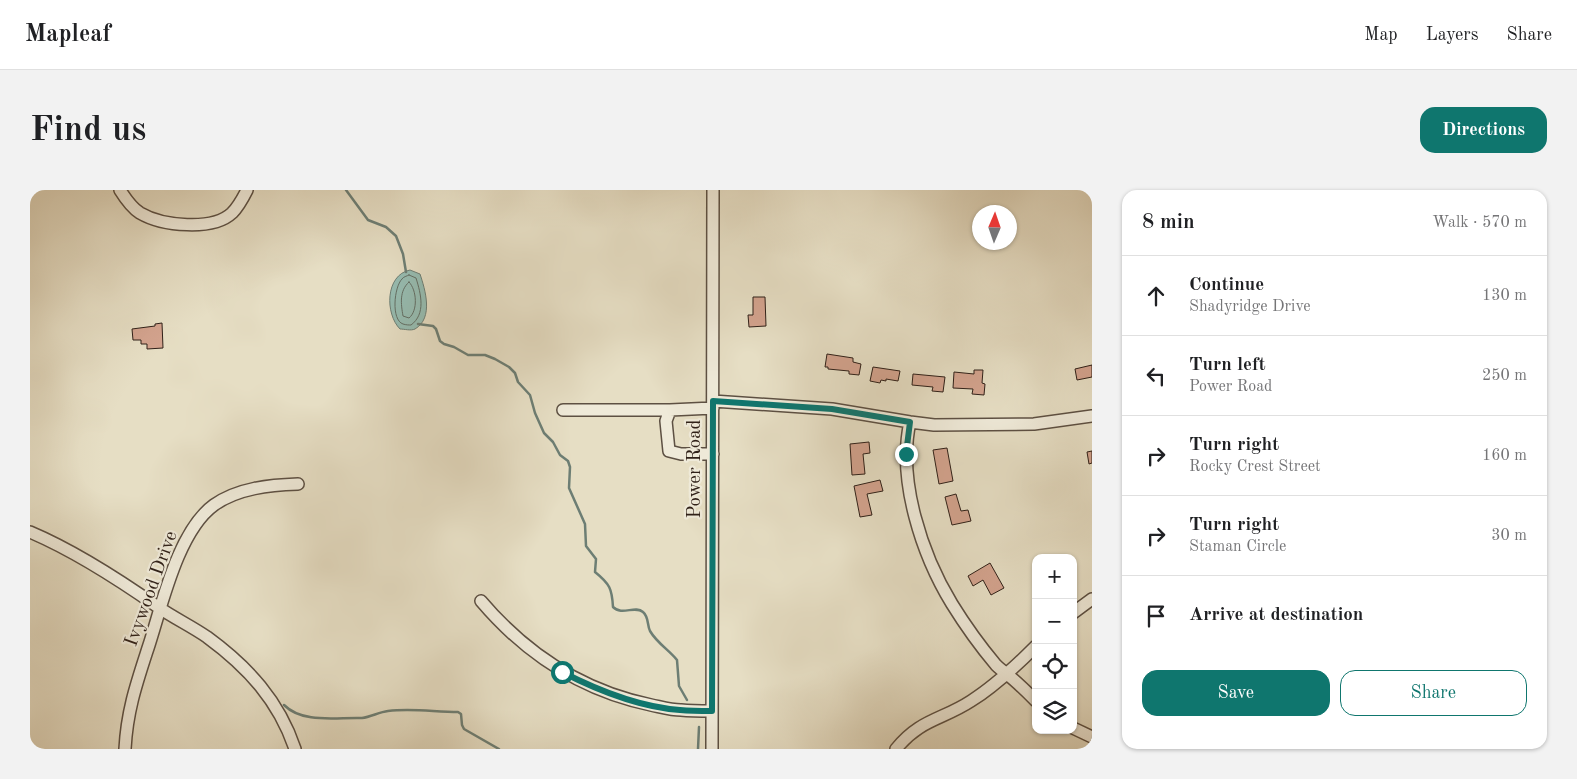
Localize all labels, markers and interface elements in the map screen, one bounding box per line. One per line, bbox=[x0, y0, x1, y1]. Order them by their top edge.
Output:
text: Mapleaf bbox=[25, 23, 111, 47]
text: Map bbox=[1364, 26, 1398, 44]
text: Layers bbox=[1426, 26, 1478, 44]
text: Share bbox=[1506, 26, 1552, 44]
button: Directions bbox=[1420, 107, 1547, 153]
text: Find us bbox=[30, 113, 146, 148]
north arrow bbox=[972, 205, 1017, 250]
text: 8 min bbox=[1142, 212, 1195, 233]
text: Walk · 570 m bbox=[1432, 215, 1527, 231]
text: Continue bbox=[1189, 276, 1264, 295]
icon: ahead bbox=[1142, 282, 1170, 310]
text: 130 m bbox=[1482, 288, 1527, 304]
text: Shadyridge Drive bbox=[1189, 299, 1311, 315]
text: Turn left bbox=[1189, 356, 1266, 375]
icon: left bbox=[1142, 362, 1170, 390]
text: 250 m bbox=[1482, 368, 1527, 384]
text: Power Road bbox=[1189, 379, 1272, 395]
street label: Power Road bbox=[686, 419, 705, 519]
text: Turn right bbox=[1189, 436, 1279, 455]
icon: right bbox=[1142, 442, 1170, 470]
route end bbox=[895, 443, 918, 466]
text: 160 m bbox=[1482, 448, 1527, 464]
text: Rocky Crest Street bbox=[1189, 459, 1321, 475]
text: Turn right bbox=[1189, 516, 1279, 535]
icon: right bbox=[1142, 522, 1170, 550]
text: 30 m bbox=[1491, 528, 1527, 544]
street label: Ivywood Drive bbox=[122, 529, 182, 649]
text: Staman Circle bbox=[1189, 539, 1286, 555]
map controls bbox=[1032, 554, 1077, 734]
button: + bbox=[1032, 554, 1077, 599]
button: − bbox=[1032, 599, 1077, 644]
icon: arrive bbox=[1142, 602, 1170, 630]
text: Arrive at destination bbox=[1189, 606, 1363, 625]
button: locate bbox=[1032, 644, 1077, 689]
route start bbox=[551, 661, 574, 684]
button: Save bbox=[1142, 670, 1330, 716]
button: Share bbox=[1340, 670, 1527, 716]
button: layers bbox=[1032, 689, 1077, 734]

